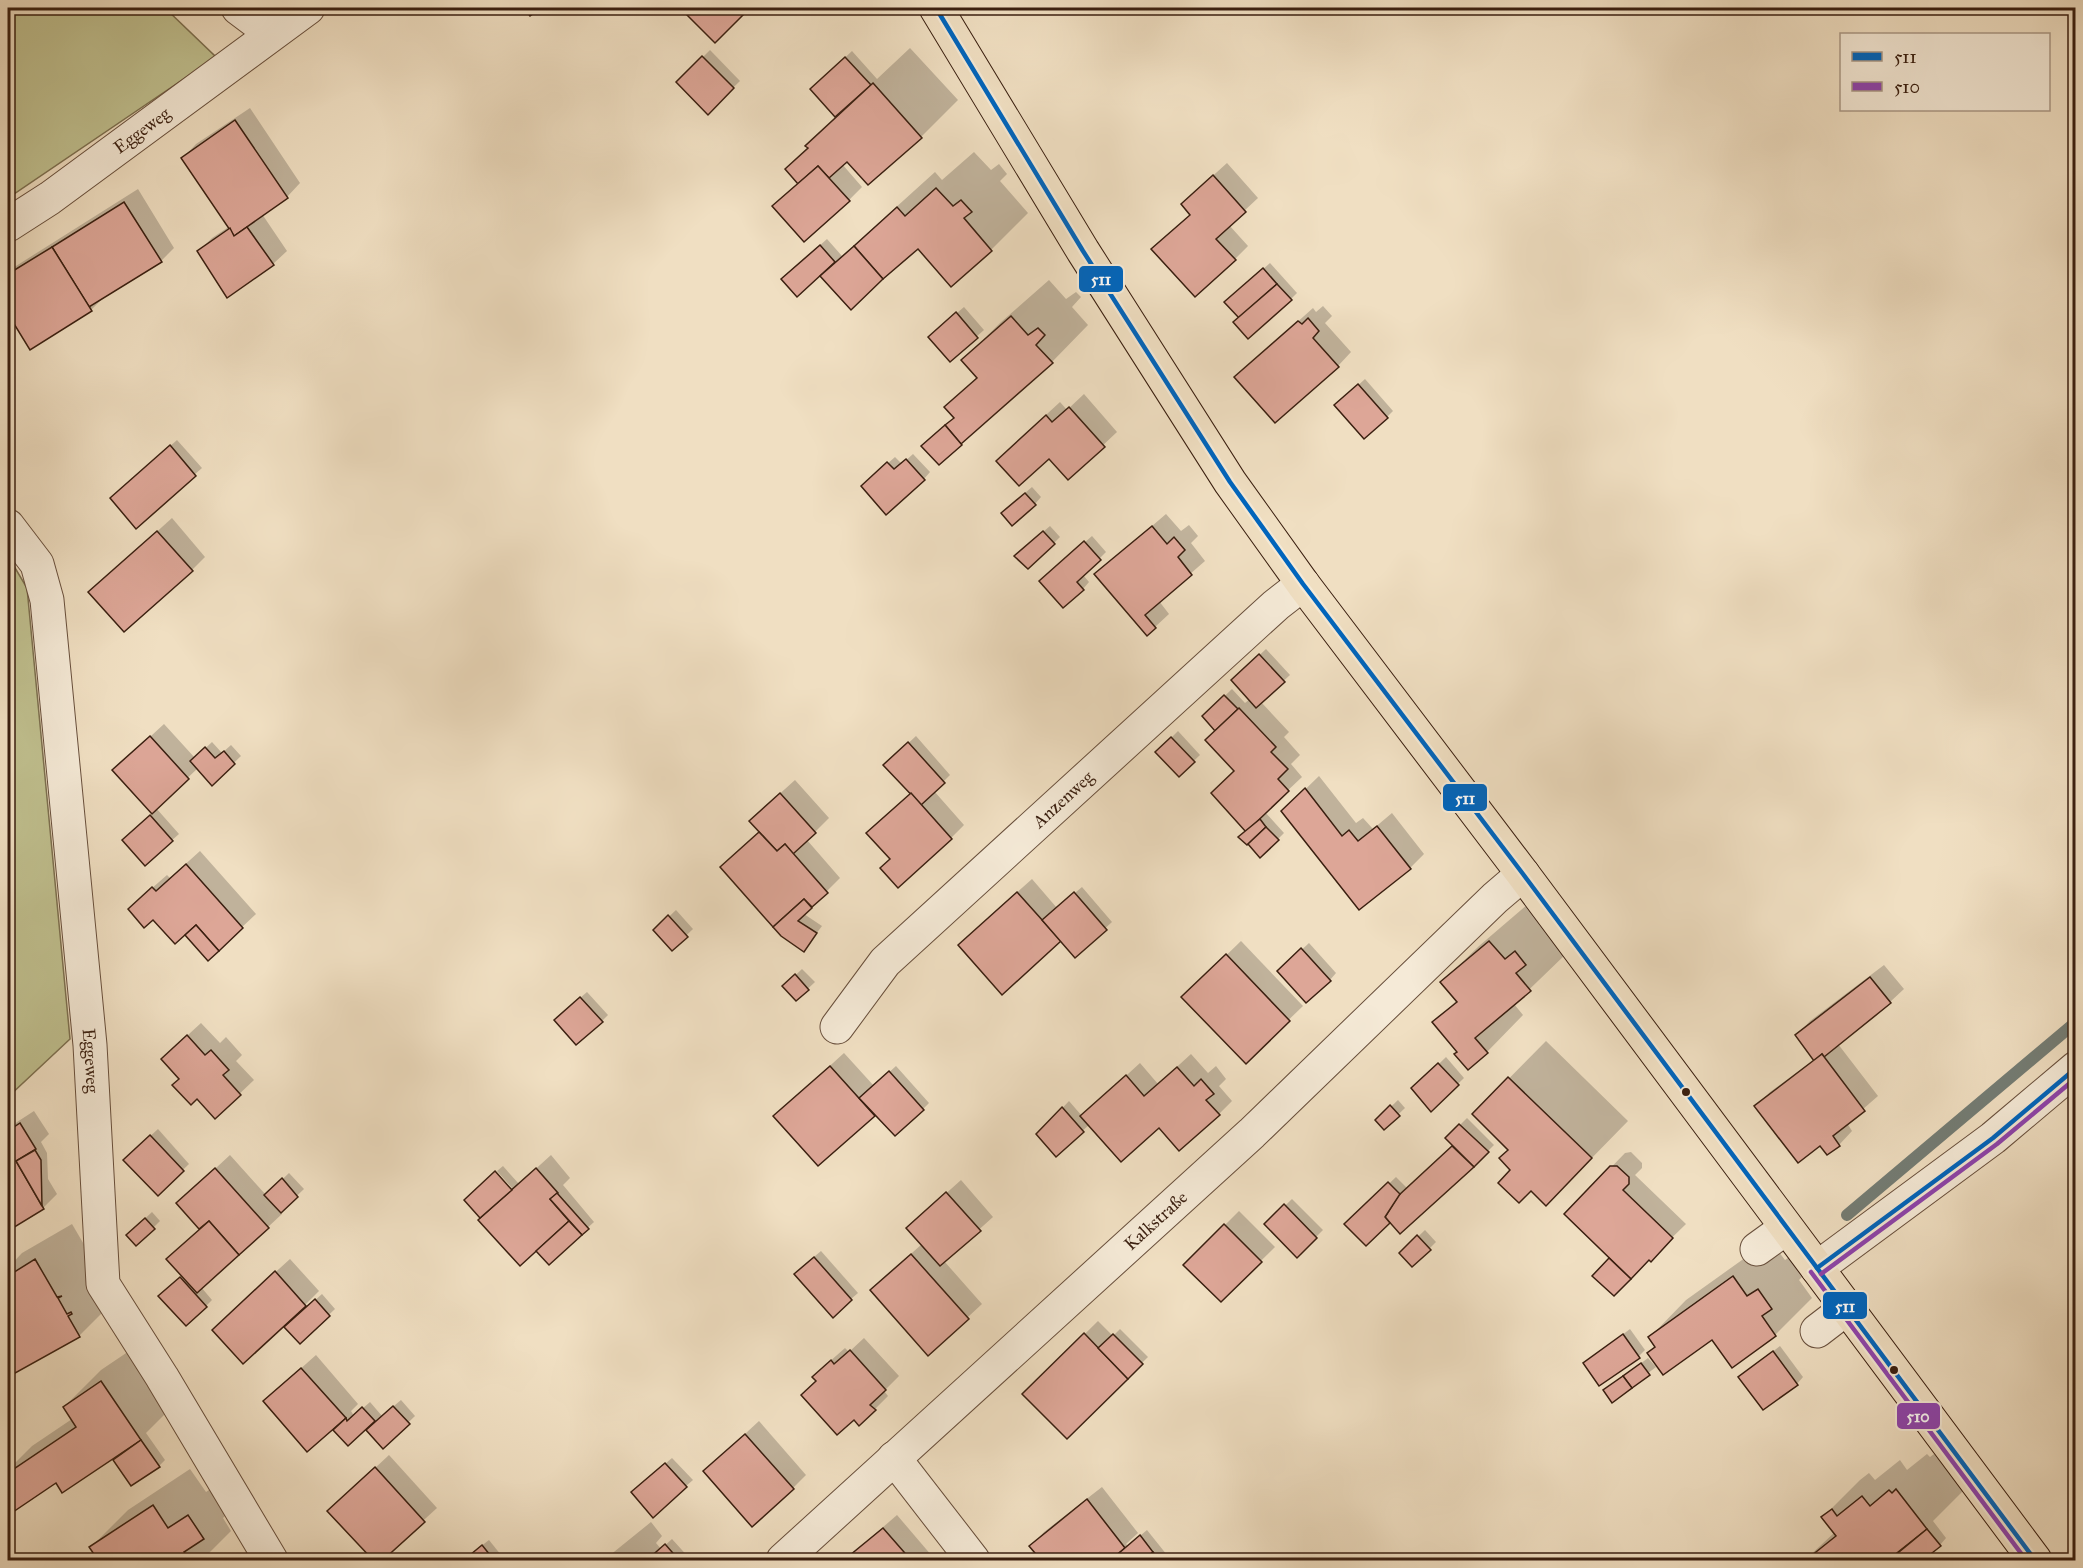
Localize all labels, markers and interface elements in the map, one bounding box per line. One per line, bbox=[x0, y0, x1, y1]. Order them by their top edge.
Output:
legend bbox=[1840, 33, 2050, 111]
text: 511 bbox=[1894, 46, 1917, 68]
text: 510 bbox=[1894, 76, 1920, 98]
street label: Eggeweg bbox=[109, 102, 176, 158]
line badge: 511 bbox=[1078, 265, 1124, 293]
text: 511 bbox=[1091, 270, 1112, 289]
street label: Anzenweg bbox=[1027, 766, 1099, 833]
line badge: 511 bbox=[1442, 783, 1488, 812]
text: 511 bbox=[1455, 789, 1476, 808]
street label: Eggeweg bbox=[77, 1027, 104, 1094]
unlabelled marker bbox=[1680, 1086, 1692, 1098]
street label: Kalkstraße bbox=[1120, 1186, 1192, 1255]
line badge: 511 bbox=[1822, 1291, 1868, 1320]
text: 511 bbox=[1835, 1297, 1856, 1316]
unlabelled marker bbox=[1888, 1364, 1900, 1376]
line badge: 510 bbox=[1896, 1402, 1941, 1430]
text: 510 bbox=[1907, 1407, 1930, 1426]

